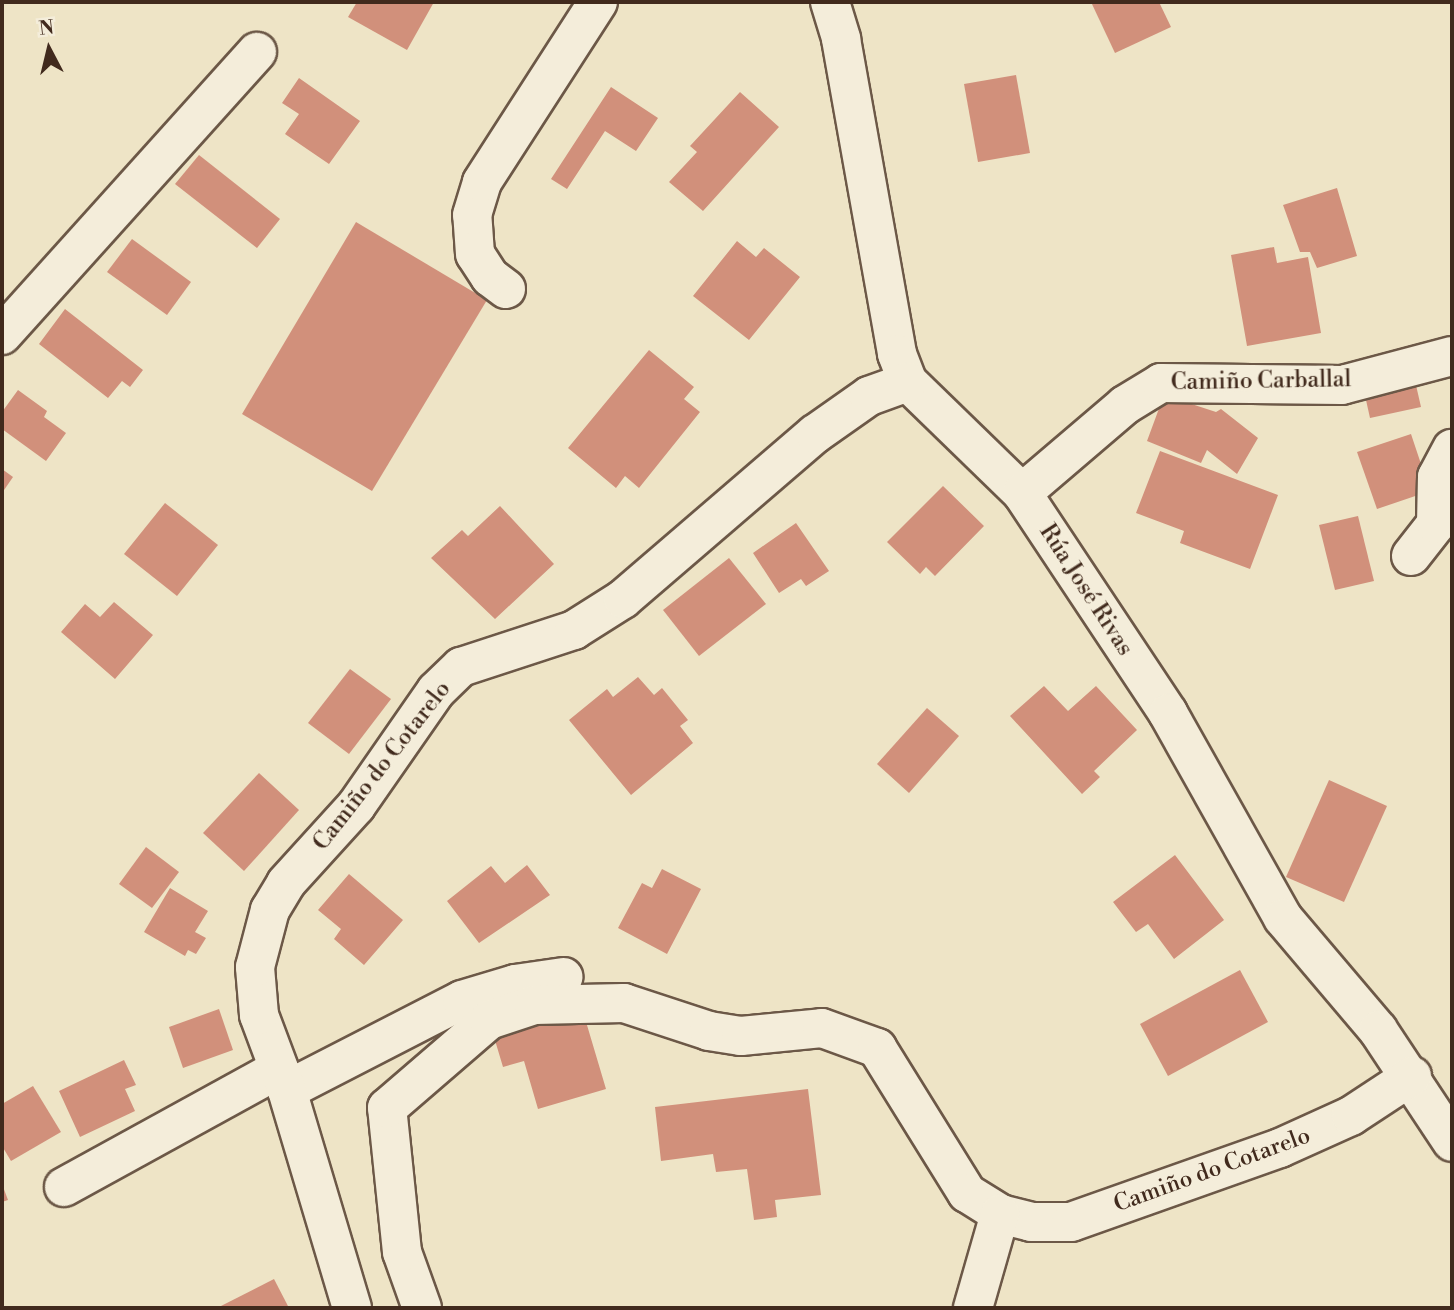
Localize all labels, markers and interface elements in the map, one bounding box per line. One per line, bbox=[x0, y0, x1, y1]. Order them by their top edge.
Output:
north arrow bbox=[14, 14, 84, 84]
text: N bbox=[38, 15, 55, 41]
street label: Camiño Carballal bbox=[1170, 366, 1352, 396]
street label: Rúa José Rivas bbox=[1033, 519, 1139, 661]
street label: Camiño do Cotarelo bbox=[307, 676, 457, 856]
street label: Camiño do Cotarelo bbox=[1110, 1122, 1314, 1218]

